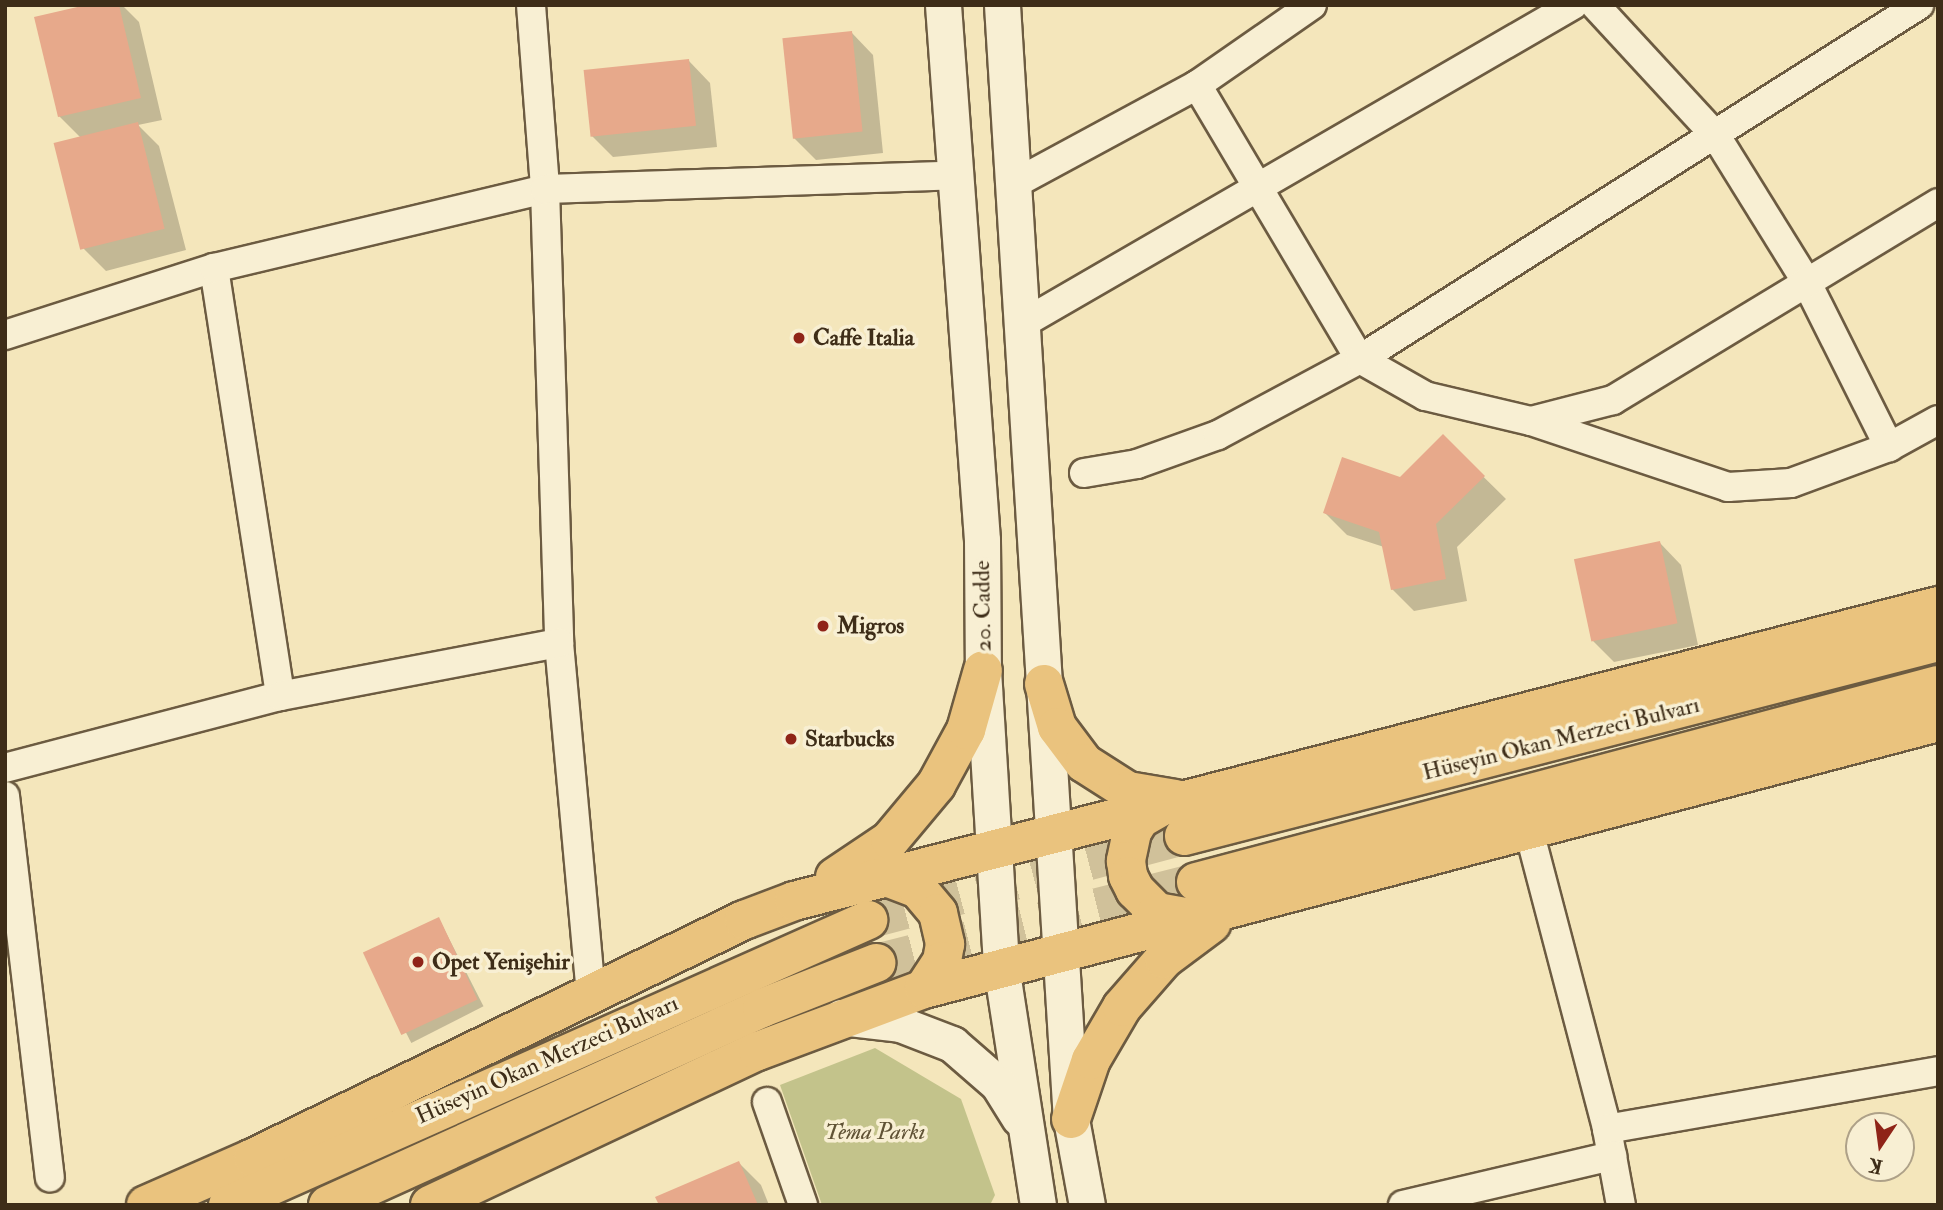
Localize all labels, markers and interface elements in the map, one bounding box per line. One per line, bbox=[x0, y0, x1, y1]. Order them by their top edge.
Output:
place label: Caffe Italia bbox=[813, 324, 914, 352]
marker: Caffe Italia bbox=[791, 330, 807, 346]
street label: 20. Cadde bbox=[968, 560, 998, 652]
place label: Migros bbox=[837, 612, 904, 640]
marker: Migros bbox=[815, 618, 831, 634]
street label: Hüseyin Okan Merzeci Bulvarı bbox=[1420, 691, 1702, 787]
place label: Starbucks bbox=[805, 725, 894, 753]
marker: Starbucks bbox=[783, 731, 799, 747]
place label: Opet Yenişehir bbox=[432, 948, 570, 976]
marker: Opet Yenişehir bbox=[410, 954, 426, 970]
street label: Hüseyin Okan Merzeci Bulvarı bbox=[412, 990, 682, 1130]
north arrow bbox=[1845, 1112, 1915, 1182]
park label: Tema Parkı bbox=[825, 1118, 925, 1146]
text: K bbox=[1867, 1152, 1885, 1179]

